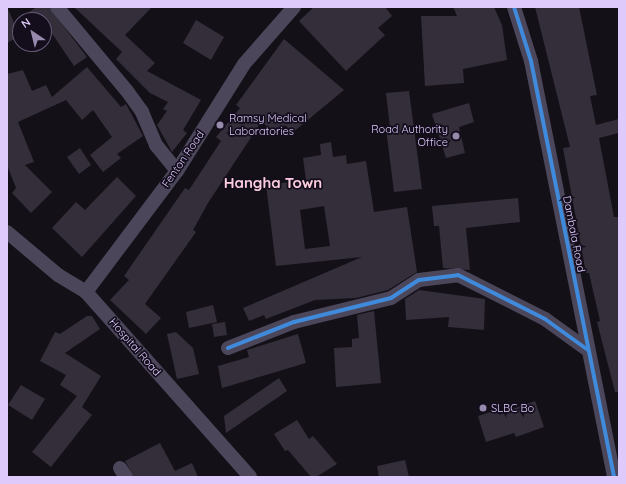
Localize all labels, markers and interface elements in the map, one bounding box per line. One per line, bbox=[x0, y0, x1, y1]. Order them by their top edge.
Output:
north arrow bbox=[12, 12, 52, 52]
text: N bbox=[18, 15, 33, 31]
place label: Ramsy Medical Laboratories bbox=[229, 112, 307, 138]
marker: Ramsy Medical Laboratories bbox=[214, 119, 226, 131]
place label: Road Authority Office bbox=[371, 123, 448, 149]
street label: Fenton Road bbox=[159, 128, 207, 190]
marker: Road Authority Office bbox=[451, 131, 461, 141]
district label: Hangha Town bbox=[224, 174, 322, 192]
street label: Dambala Road bbox=[560, 195, 588, 273]
street label: Hospital Road bbox=[106, 316, 164, 378]
place label: SLBC Bo bbox=[491, 401, 534, 415]
marker: SLBC Bo bbox=[478, 403, 488, 413]

